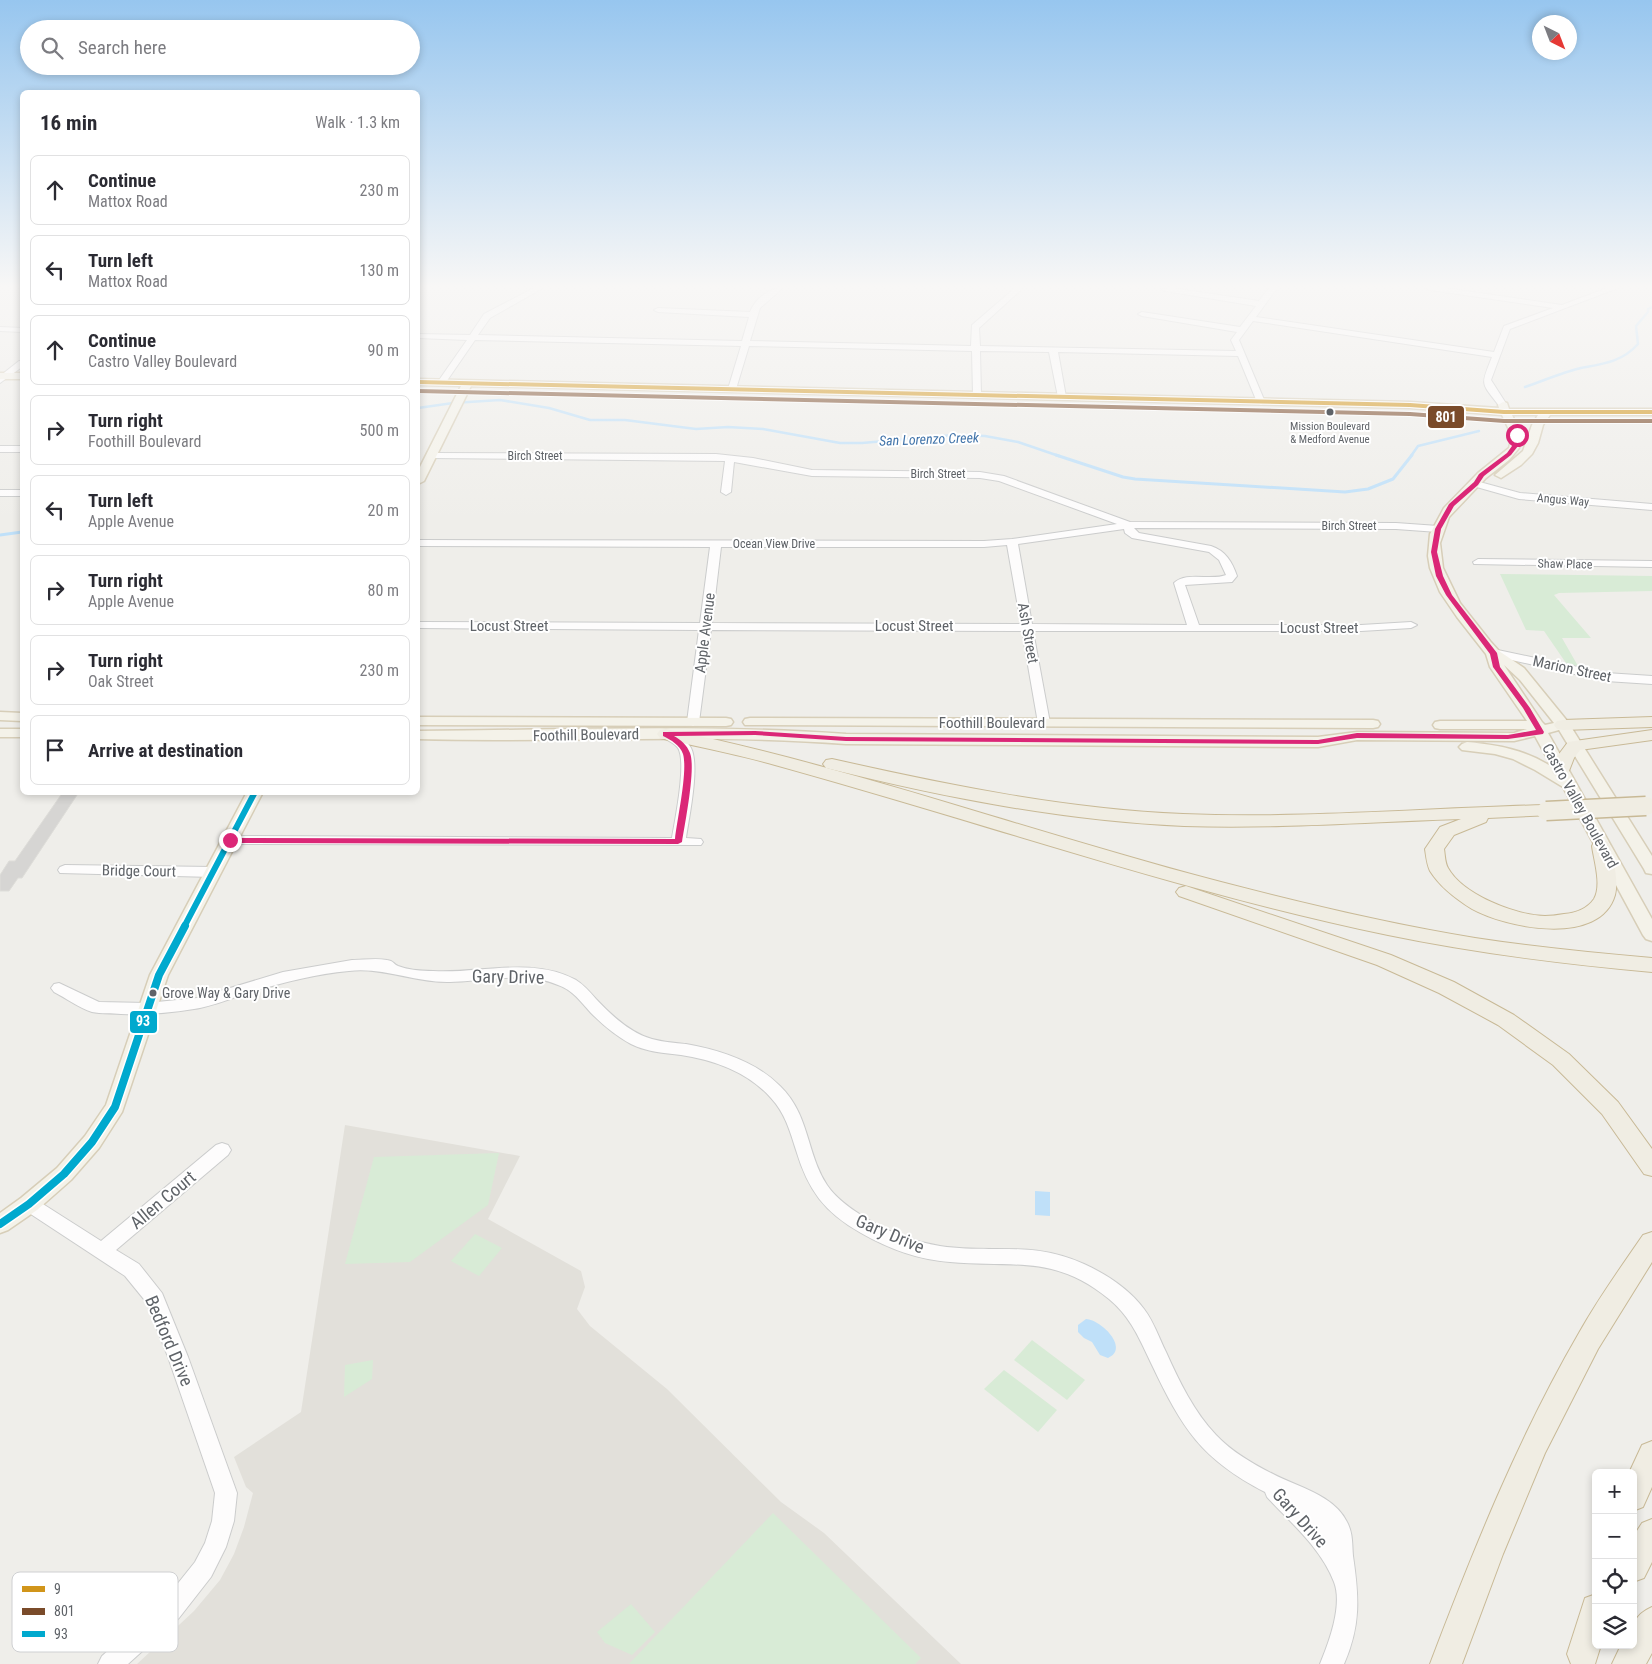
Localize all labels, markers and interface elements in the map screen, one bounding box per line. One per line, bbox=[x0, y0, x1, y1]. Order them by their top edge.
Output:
north arrow bbox=[1532, 15, 1577, 60]
search box bbox=[20, 20, 420, 75]
icon: search bbox=[38, 34, 66, 62]
text: Search here bbox=[78, 36, 166, 59]
text: 16 min bbox=[40, 111, 97, 135]
text: Walk · 1.3 km bbox=[315, 113, 400, 132]
text: Continue bbox=[88, 169, 156, 192]
icon: ahead bbox=[41, 176, 69, 204]
text: 230 m bbox=[360, 181, 399, 200]
text: Mattox Road bbox=[88, 192, 168, 211]
text: Turn left bbox=[88, 249, 153, 272]
icon: left bbox=[41, 256, 69, 284]
text: 130 m bbox=[360, 261, 399, 280]
text: Mattox Road bbox=[88, 272, 168, 291]
text: Continue bbox=[88, 329, 156, 352]
icon: ahead bbox=[41, 336, 69, 364]
text: 90 m bbox=[367, 341, 399, 360]
text: Castro Valley Boulevard bbox=[88, 352, 237, 371]
line badge: 801 bbox=[1427, 405, 1465, 429]
marker: Mission Boulevard & Medford Avenue bbox=[1325, 407, 1335, 417]
text: Turn right bbox=[88, 409, 163, 432]
text: 801 bbox=[1435, 409, 1457, 425]
icon: right bbox=[41, 416, 69, 444]
place label: Mission Boulevard & Medford Avenue bbox=[1290, 420, 1370, 446]
text: 500 m bbox=[360, 421, 399, 440]
route start bbox=[1506, 424, 1529, 447]
water label: San Lorenzo Creek bbox=[879, 429, 980, 449]
text: Foothill Boulevard bbox=[88, 432, 201, 451]
street label: Birch Street bbox=[507, 449, 563, 463]
street label: Birch Street bbox=[910, 467, 966, 481]
text: Turn left bbox=[88, 489, 153, 512]
street label: Angus Way bbox=[1536, 491, 1590, 509]
icon: left bbox=[41, 496, 69, 524]
text: 20 m bbox=[367, 501, 399, 520]
text: Apple Avenue bbox=[88, 512, 174, 531]
street label: Birch Street bbox=[1321, 519, 1377, 533]
street label: Ocean View Drive bbox=[733, 537, 816, 551]
street label: Shaw Place bbox=[1538, 557, 1593, 571]
text: Turn right bbox=[88, 569, 163, 592]
icon: right bbox=[41, 576, 69, 604]
text: 80 m bbox=[367, 581, 399, 600]
text: Apple Avenue bbox=[88, 592, 174, 611]
street label: Apple Avenue bbox=[691, 592, 719, 674]
street label: Ash Street bbox=[1014, 601, 1042, 665]
street label: Locust Street bbox=[470, 617, 548, 635]
street label: Locust Street bbox=[875, 617, 953, 635]
street label: Locust Street bbox=[1280, 619, 1358, 637]
text: Turn right bbox=[88, 649, 163, 672]
street label: Marion Street bbox=[1531, 652, 1613, 686]
icon: right bbox=[41, 656, 69, 684]
text: 230 m bbox=[360, 661, 399, 680]
text: Oak Street bbox=[88, 672, 154, 691]
street label: Foothill Boulevard bbox=[939, 714, 1045, 732]
street label: Foothill Boulevard bbox=[533, 725, 639, 745]
icon: arrive bbox=[41, 736, 69, 764]
text: Arrive at destination bbox=[88, 739, 243, 762]
street label: Castro Valley Boulevard bbox=[1538, 740, 1622, 872]
route end bbox=[219, 829, 242, 852]
street label: Bridge Court bbox=[102, 861, 176, 881]
street label: Gary Drive bbox=[472, 965, 544, 988]
place label: Grove Way & Gary Drive bbox=[162, 985, 291, 1001]
marker: Grove Way & Gary Drive bbox=[148, 988, 158, 998]
line badge: 93 bbox=[129, 1010, 158, 1034]
text: 93 bbox=[136, 1013, 150, 1029]
street label: Allen Court bbox=[126, 1166, 200, 1233]
street label: Gary Drive bbox=[853, 1210, 928, 1257]
street label: Bedford Drive bbox=[141, 1292, 198, 1389]
map controls bbox=[1592, 1469, 1637, 1649]
button: + bbox=[1592, 1469, 1637, 1514]
street label: Gary Drive bbox=[1268, 1484, 1332, 1552]
button: − bbox=[1592, 1514, 1637, 1559]
button: locate bbox=[1592, 1559, 1637, 1604]
legend bbox=[12, 1572, 178, 1652]
text: 9 bbox=[54, 1581, 61, 1597]
text: 801 bbox=[54, 1603, 75, 1619]
button: layers bbox=[1592, 1604, 1637, 1649]
text: 93 bbox=[54, 1626, 68, 1642]

